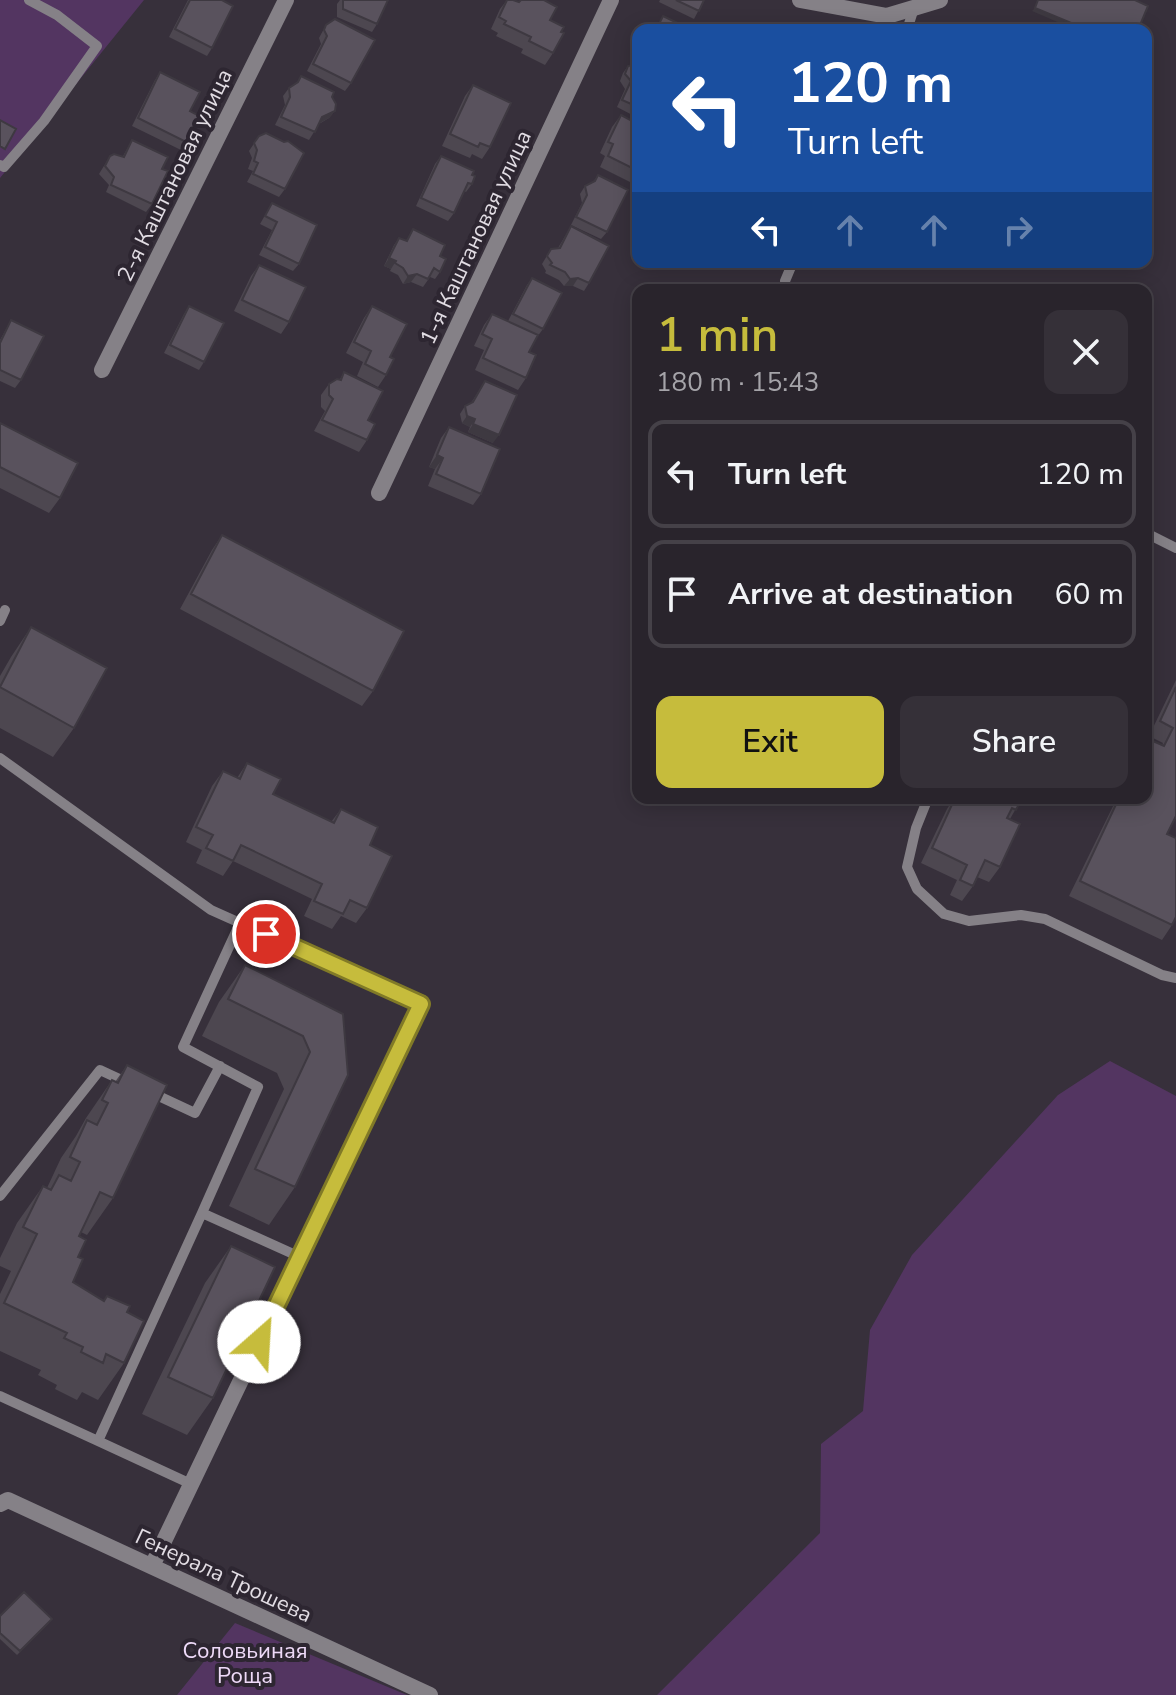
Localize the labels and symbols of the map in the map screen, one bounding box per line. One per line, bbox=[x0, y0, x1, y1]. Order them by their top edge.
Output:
street label: 2-я Каштановая улица bbox=[110, 64, 240, 287]
street label: 1-я Каштановая улица bbox=[413, 125, 539, 350]
pin bbox=[232, 900, 300, 968]
position arrow bbox=[217, 1300, 301, 1384]
street label: Генерала Трошева bbox=[130, 1522, 317, 1630]
park label: Соловьиная Роща bbox=[182, 1636, 308, 1691]

